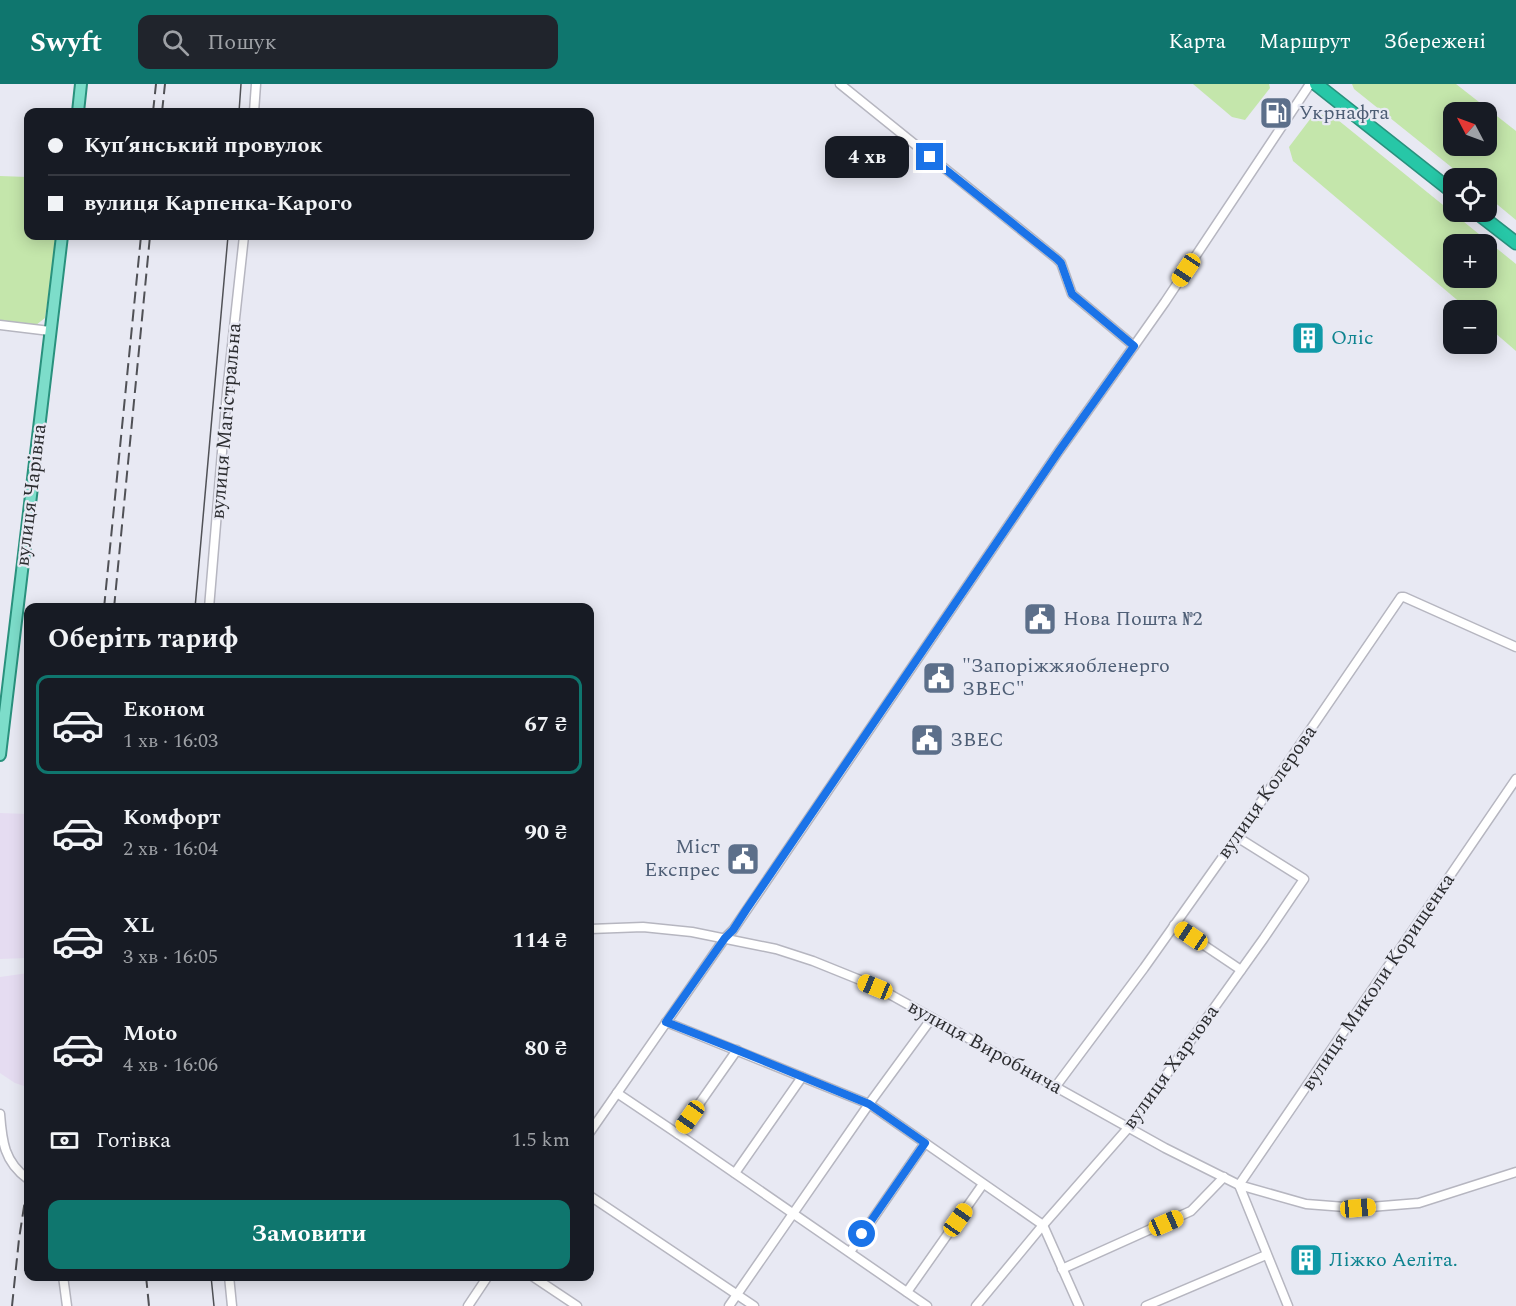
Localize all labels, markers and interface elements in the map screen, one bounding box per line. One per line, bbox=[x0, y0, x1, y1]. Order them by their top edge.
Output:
search box bbox=[138, 15, 558, 69]
text: Swyft bbox=[30, 21, 102, 64]
icon: search bbox=[159, 26, 192, 59]
text: Пошук bbox=[207, 26, 277, 59]
text: Карта bbox=[1169, 26, 1226, 58]
text: Маршрут bbox=[1259, 26, 1350, 58]
text: Збережені bbox=[1383, 26, 1486, 58]
fuel station icon: Укрнафта bbox=[1258, 95, 1294, 131]
place label: Укрнафта bbox=[1299, 98, 1389, 128]
north arrow bbox=[1443, 102, 1497, 156]
map controls bbox=[1443, 102, 1497, 354]
text: Куп’янський провулок bbox=[84, 129, 323, 162]
callout: 4 хв bbox=[825, 136, 909, 178]
text: 4 хв bbox=[848, 142, 886, 172]
route end bbox=[916, 143, 943, 170]
button: locate bbox=[1443, 168, 1497, 222]
text: вулиця Карпенка-Карого bbox=[84, 187, 352, 220]
button: + bbox=[1443, 234, 1497, 288]
car bbox=[1168, 250, 1204, 290]
button: − bbox=[1443, 300, 1497, 354]
building icon: Оліс bbox=[1290, 320, 1326, 356]
street label: вулиця Магістральна bbox=[202, 321, 250, 521]
place label: Оліс bbox=[1331, 323, 1374, 353]
street label: вулиця Чарівна bbox=[7, 422, 55, 568]
public building icon: Нова Пошта №2 bbox=[1022, 601, 1058, 637]
place label: Нова Пошта №2 bbox=[1063, 604, 1202, 634]
text: Оберіть тариф bbox=[48, 618, 238, 660]
place label: "Запоріжжяобленерго ЗВЕС" bbox=[962, 651, 1170, 704]
public building icon: "Запоріжжяобленерго ЗВЕС" bbox=[921, 660, 957, 696]
text: Економ bbox=[123, 693, 205, 726]
icon: car bbox=[51, 698, 105, 752]
text: 67 ₴ bbox=[524, 708, 567, 741]
street label: вулиця Колерова bbox=[1209, 719, 1325, 865]
public building icon: ЗВЕС bbox=[909, 722, 945, 758]
place label: ЗВЕС bbox=[950, 725, 1004, 755]
text: 1 хв · 16:03 bbox=[123, 726, 218, 756]
text: Комфорт bbox=[123, 801, 221, 834]
icon: car bbox=[51, 806, 105, 860]
text: 90 ₴ bbox=[524, 816, 567, 849]
place label: Мiст Експрес bbox=[644, 832, 720, 885]
text: 2 хв · 16:04 bbox=[123, 834, 218, 864]
public building icon: Мiст Експрес bbox=[725, 841, 761, 877]
street label: вулиця Миколи Корищенка bbox=[1294, 867, 1463, 1097]
text: XL bbox=[123, 909, 154, 942]
icon: car bbox=[51, 914, 105, 968]
car bbox=[1171, 918, 1211, 954]
text: 114 ₴ bbox=[512, 924, 567, 957]
text: 3 хв · 16:05 bbox=[123, 942, 218, 972]
car bbox=[855, 972, 895, 1002]
street label: вулиця Виробнича bbox=[902, 992, 1068, 1102]
street label: вулиця Харчова bbox=[1115, 998, 1227, 1136]
text: Moto bbox=[123, 1017, 177, 1050]
icon: car bbox=[51, 1022, 105, 1076]
text: 80 ₴ bbox=[524, 1032, 567, 1065]
text: 4 хв · 16:06 bbox=[123, 1050, 218, 1080]
car bbox=[672, 1097, 708, 1137]
icon: cash bbox=[48, 1124, 81, 1157]
text: Готівка bbox=[96, 1124, 171, 1157]
text: 1.5 km bbox=[512, 1125, 570, 1155]
car bbox=[1339, 1197, 1377, 1219]
button: Замовити bbox=[48, 1200, 570, 1269]
car bbox=[940, 1200, 976, 1240]
car bbox=[1146, 1207, 1186, 1239]
route start bbox=[848, 1220, 875, 1247]
building icon: Ліжко Аеліта. bbox=[1288, 1242, 1324, 1278]
place label: Ліжко Аеліта. bbox=[1329, 1245, 1458, 1275]

